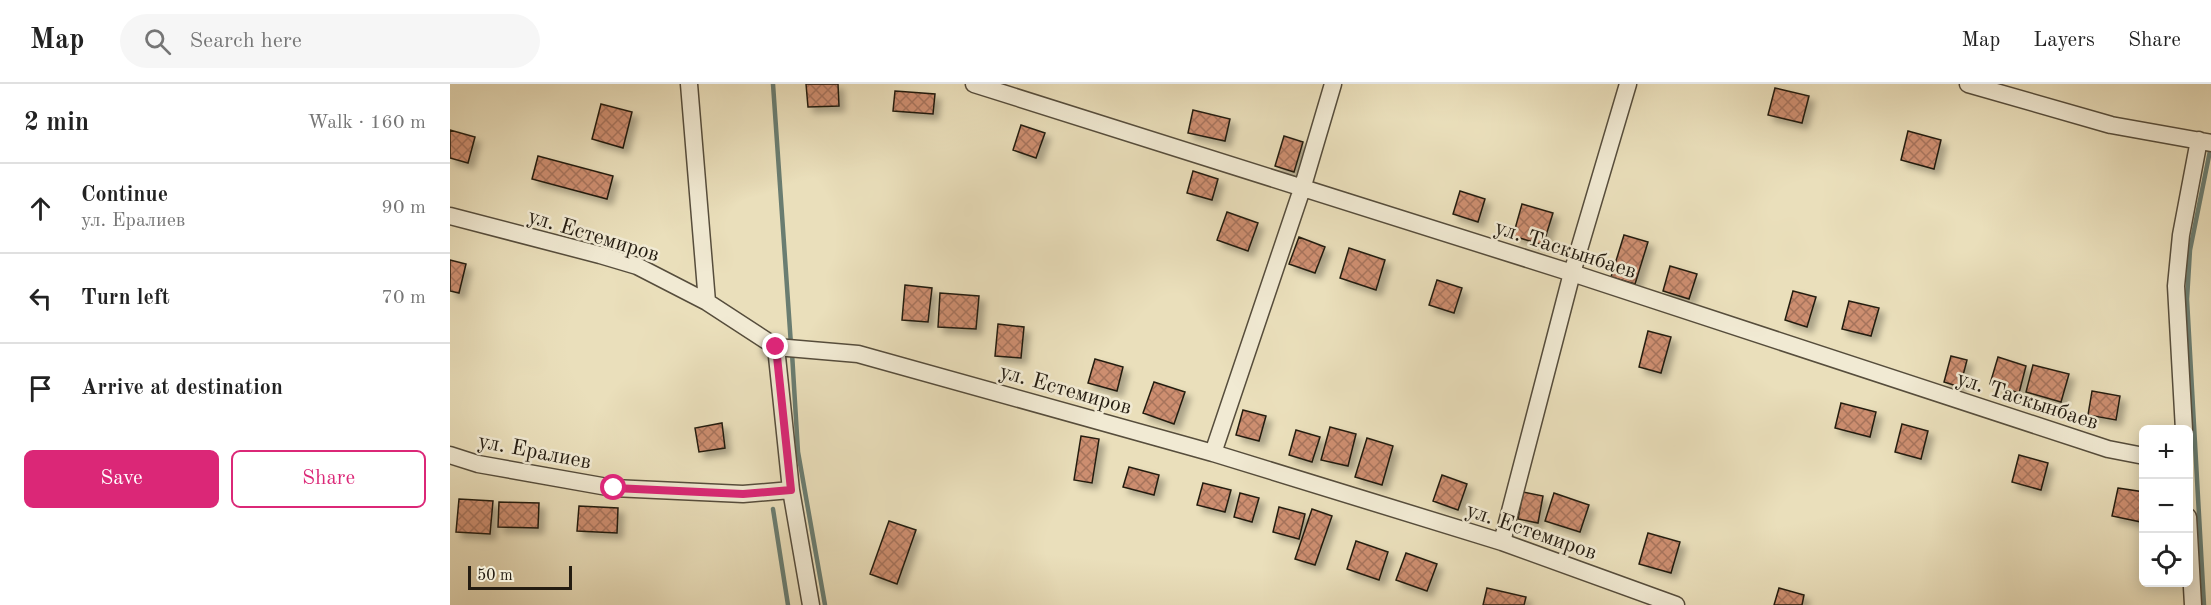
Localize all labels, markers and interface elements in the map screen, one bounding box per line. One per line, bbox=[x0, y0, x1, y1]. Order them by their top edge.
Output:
search box bbox=[120, 14, 540, 68]
icon: search bbox=[141, 25, 174, 58]
text: Map bbox=[30, 27, 84, 55]
text: Search here bbox=[189, 30, 302, 52]
text: Map bbox=[1961, 30, 2000, 51]
text: Layers bbox=[2033, 30, 2095, 51]
text: Share bbox=[2128, 30, 2181, 51]
text: 2 min bbox=[24, 110, 89, 136]
text: Walk · 160 m bbox=[307, 113, 426, 133]
text: Continue bbox=[81, 184, 168, 206]
icon: ahead bbox=[24, 192, 57, 225]
text: 90 m bbox=[381, 198, 426, 218]
street label: ул. Естемиров bbox=[525, 205, 662, 266]
text: ул. Ералиев bbox=[81, 211, 185, 231]
street label: ул. Таскынбаев bbox=[1492, 217, 1639, 283]
icon: left bbox=[24, 282, 57, 315]
text: Turn left bbox=[81, 287, 170, 309]
text: 70 m bbox=[381, 288, 426, 308]
route end bbox=[762, 333, 788, 359]
street label: ул. Естемиров bbox=[997, 361, 1134, 419]
street label: ул. Таскынбаев bbox=[1954, 368, 2101, 434]
icon: arrive bbox=[24, 372, 57, 405]
text: Arrive at destination bbox=[81, 377, 283, 399]
map controls bbox=[2139, 425, 2193, 587]
button: + bbox=[2139, 425, 2193, 479]
street label: ул. Ералиев bbox=[476, 430, 593, 474]
button: Save bbox=[24, 450, 219, 508]
button: Share bbox=[231, 450, 426, 508]
route start bbox=[600, 474, 626, 500]
button: − bbox=[2139, 479, 2193, 533]
street label: ул. Естемиров bbox=[1463, 499, 1599, 565]
button: locate bbox=[2139, 533, 2193, 587]
scale bar bbox=[468, 563, 572, 590]
text: 50 m bbox=[477, 568, 513, 584]

